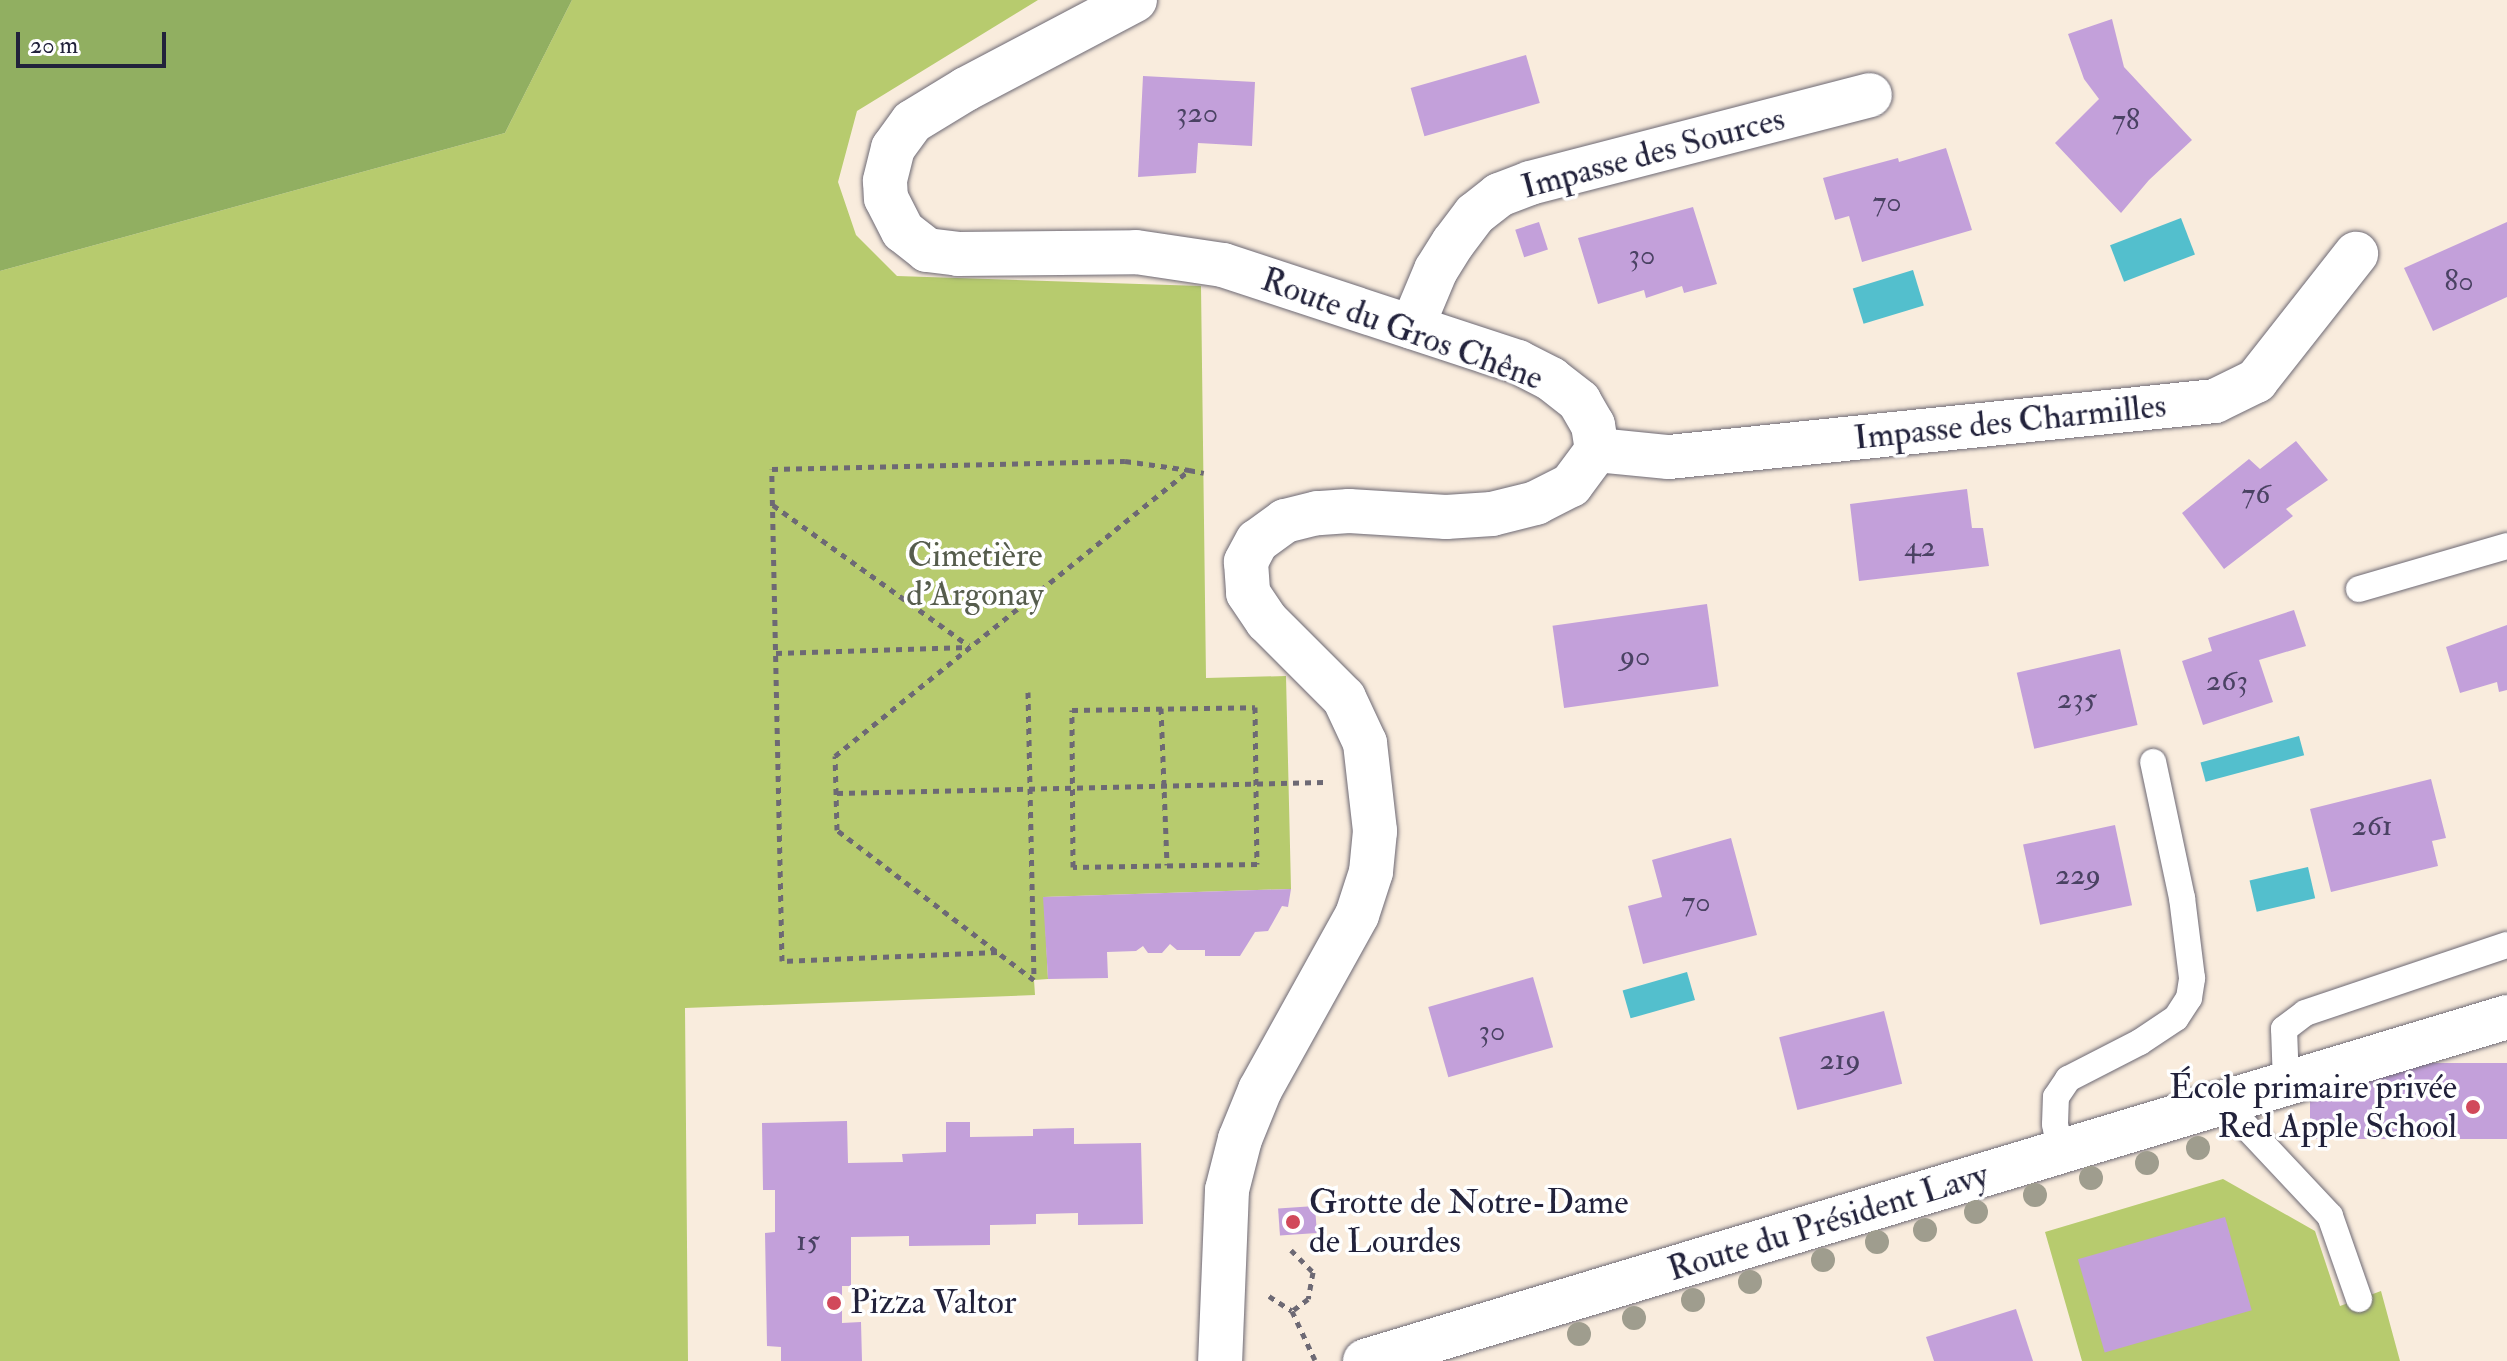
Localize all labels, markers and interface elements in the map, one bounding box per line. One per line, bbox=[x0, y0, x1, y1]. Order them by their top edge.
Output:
scale bar bbox=[20, 16, 170, 66]
text: 20 m bbox=[30, 30, 78, 61]
house number: 320 bbox=[1176, 95, 1218, 131]
street label: Impasse des Sources bbox=[1517, 98, 1789, 208]
house number: 78 bbox=[2112, 102, 2140, 138]
house number: 70 bbox=[1872, 184, 1902, 220]
house number: 30 bbox=[1629, 237, 1655, 273]
street label: Route du Gros Chêne bbox=[1256, 259, 1548, 399]
house number: 80 bbox=[2444, 263, 2474, 299]
street label: Impasse des Charmilles bbox=[1852, 385, 2168, 459]
house number: 76 bbox=[2242, 476, 2270, 512]
house number: 42 bbox=[1904, 529, 1936, 565]
park label: Cimetière d'Argonay bbox=[906, 535, 1044, 614]
house number: 90 bbox=[1620, 638, 1650, 674]
house number: 263 bbox=[2206, 663, 2248, 699]
house number: 235 bbox=[2057, 681, 2097, 717]
house number: 261 bbox=[2352, 808, 2392, 844]
house number: 229 bbox=[2055, 857, 2101, 893]
house number: 70 bbox=[1681, 884, 1711, 920]
house number: 30 bbox=[1479, 1013, 1505, 1049]
house number: 219 bbox=[1819, 1042, 1861, 1078]
place label: École primaire privée Red Apple School bbox=[2169, 1067, 2457, 1146]
marker: École primaire privée Red Apple School bbox=[2464, 1098, 2482, 1116]
street label: Route du Président Lavy bbox=[1663, 1154, 1993, 1290]
place label: Grotte de Notre-Dame de Lourdes bbox=[1309, 1182, 1628, 1262]
marker: Grotte de Notre-Dame de Lourdes bbox=[1284, 1213, 1302, 1231]
house number: 15 bbox=[796, 1223, 820, 1259]
place label: Pizza Valtor bbox=[850, 1283, 1016, 1323]
marker: Pizza Valtor bbox=[825, 1294, 843, 1312]

